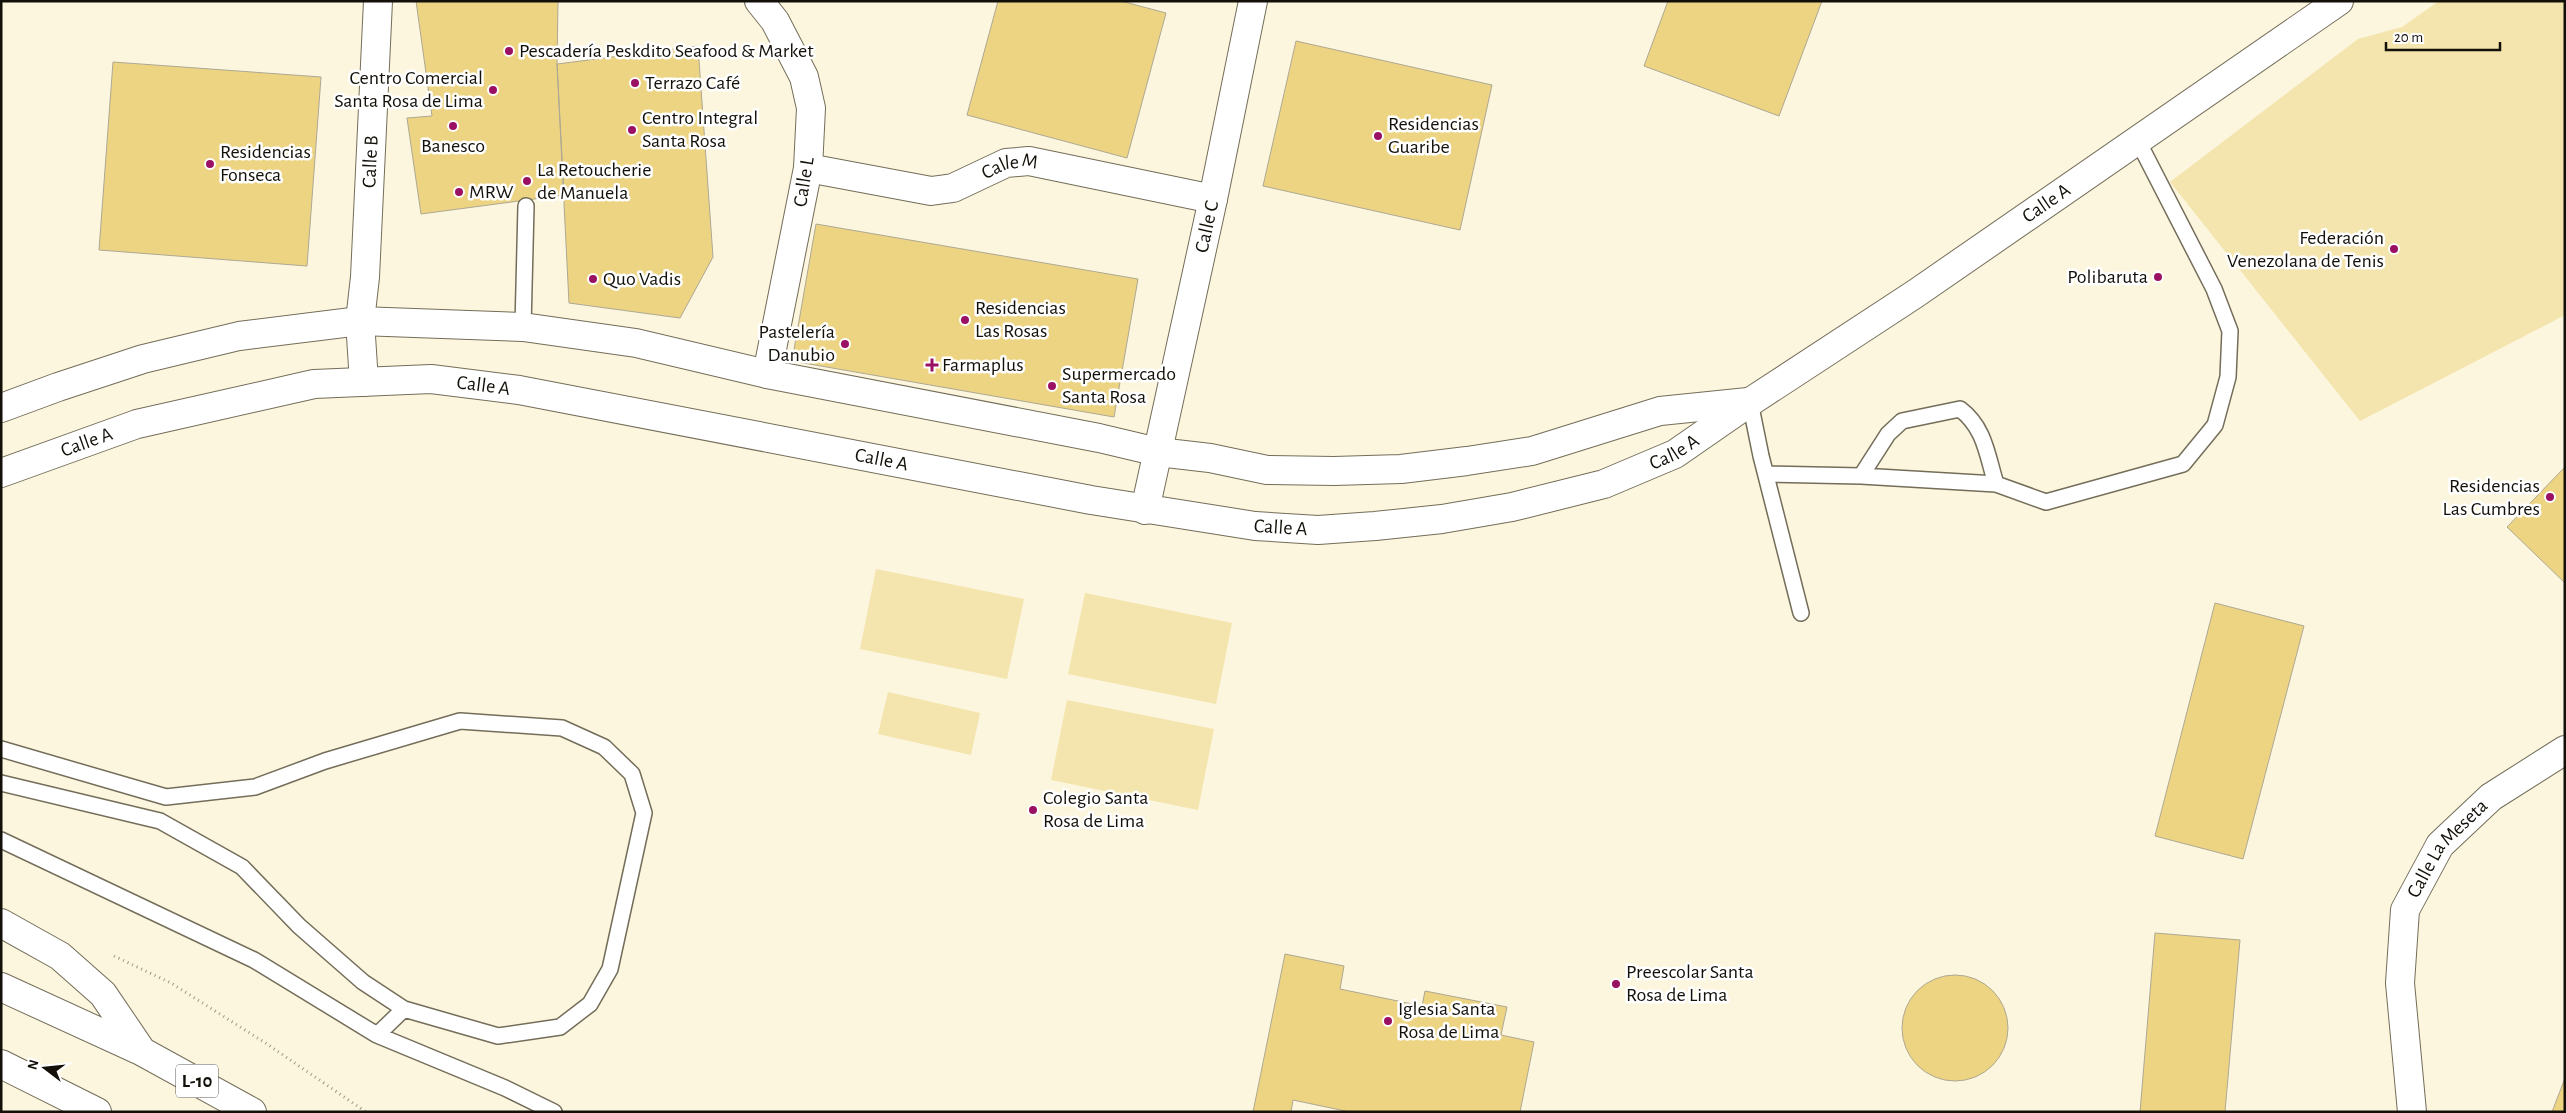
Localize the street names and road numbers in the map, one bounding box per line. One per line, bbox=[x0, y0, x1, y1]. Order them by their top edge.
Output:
street label: Calle B bbox=[359, 135, 382, 188]
street label: Calle M bbox=[978, 150, 1040, 183]
street label: Calle L bbox=[790, 155, 818, 208]
street label: Calle A bbox=[2019, 180, 2074, 227]
street label: Calle C bbox=[1192, 199, 1222, 254]
street label: Calle A bbox=[456, 372, 512, 399]
street label: Calle A bbox=[58, 424, 116, 461]
street label: Calle A bbox=[1646, 430, 1703, 474]
street label: Calle A bbox=[853, 445, 910, 475]
street label: Calle A bbox=[1253, 516, 1308, 539]
street label: Calle La Meseta bbox=[2403, 796, 2492, 901]
road number: L-10 bbox=[176, 1064, 218, 1098]

